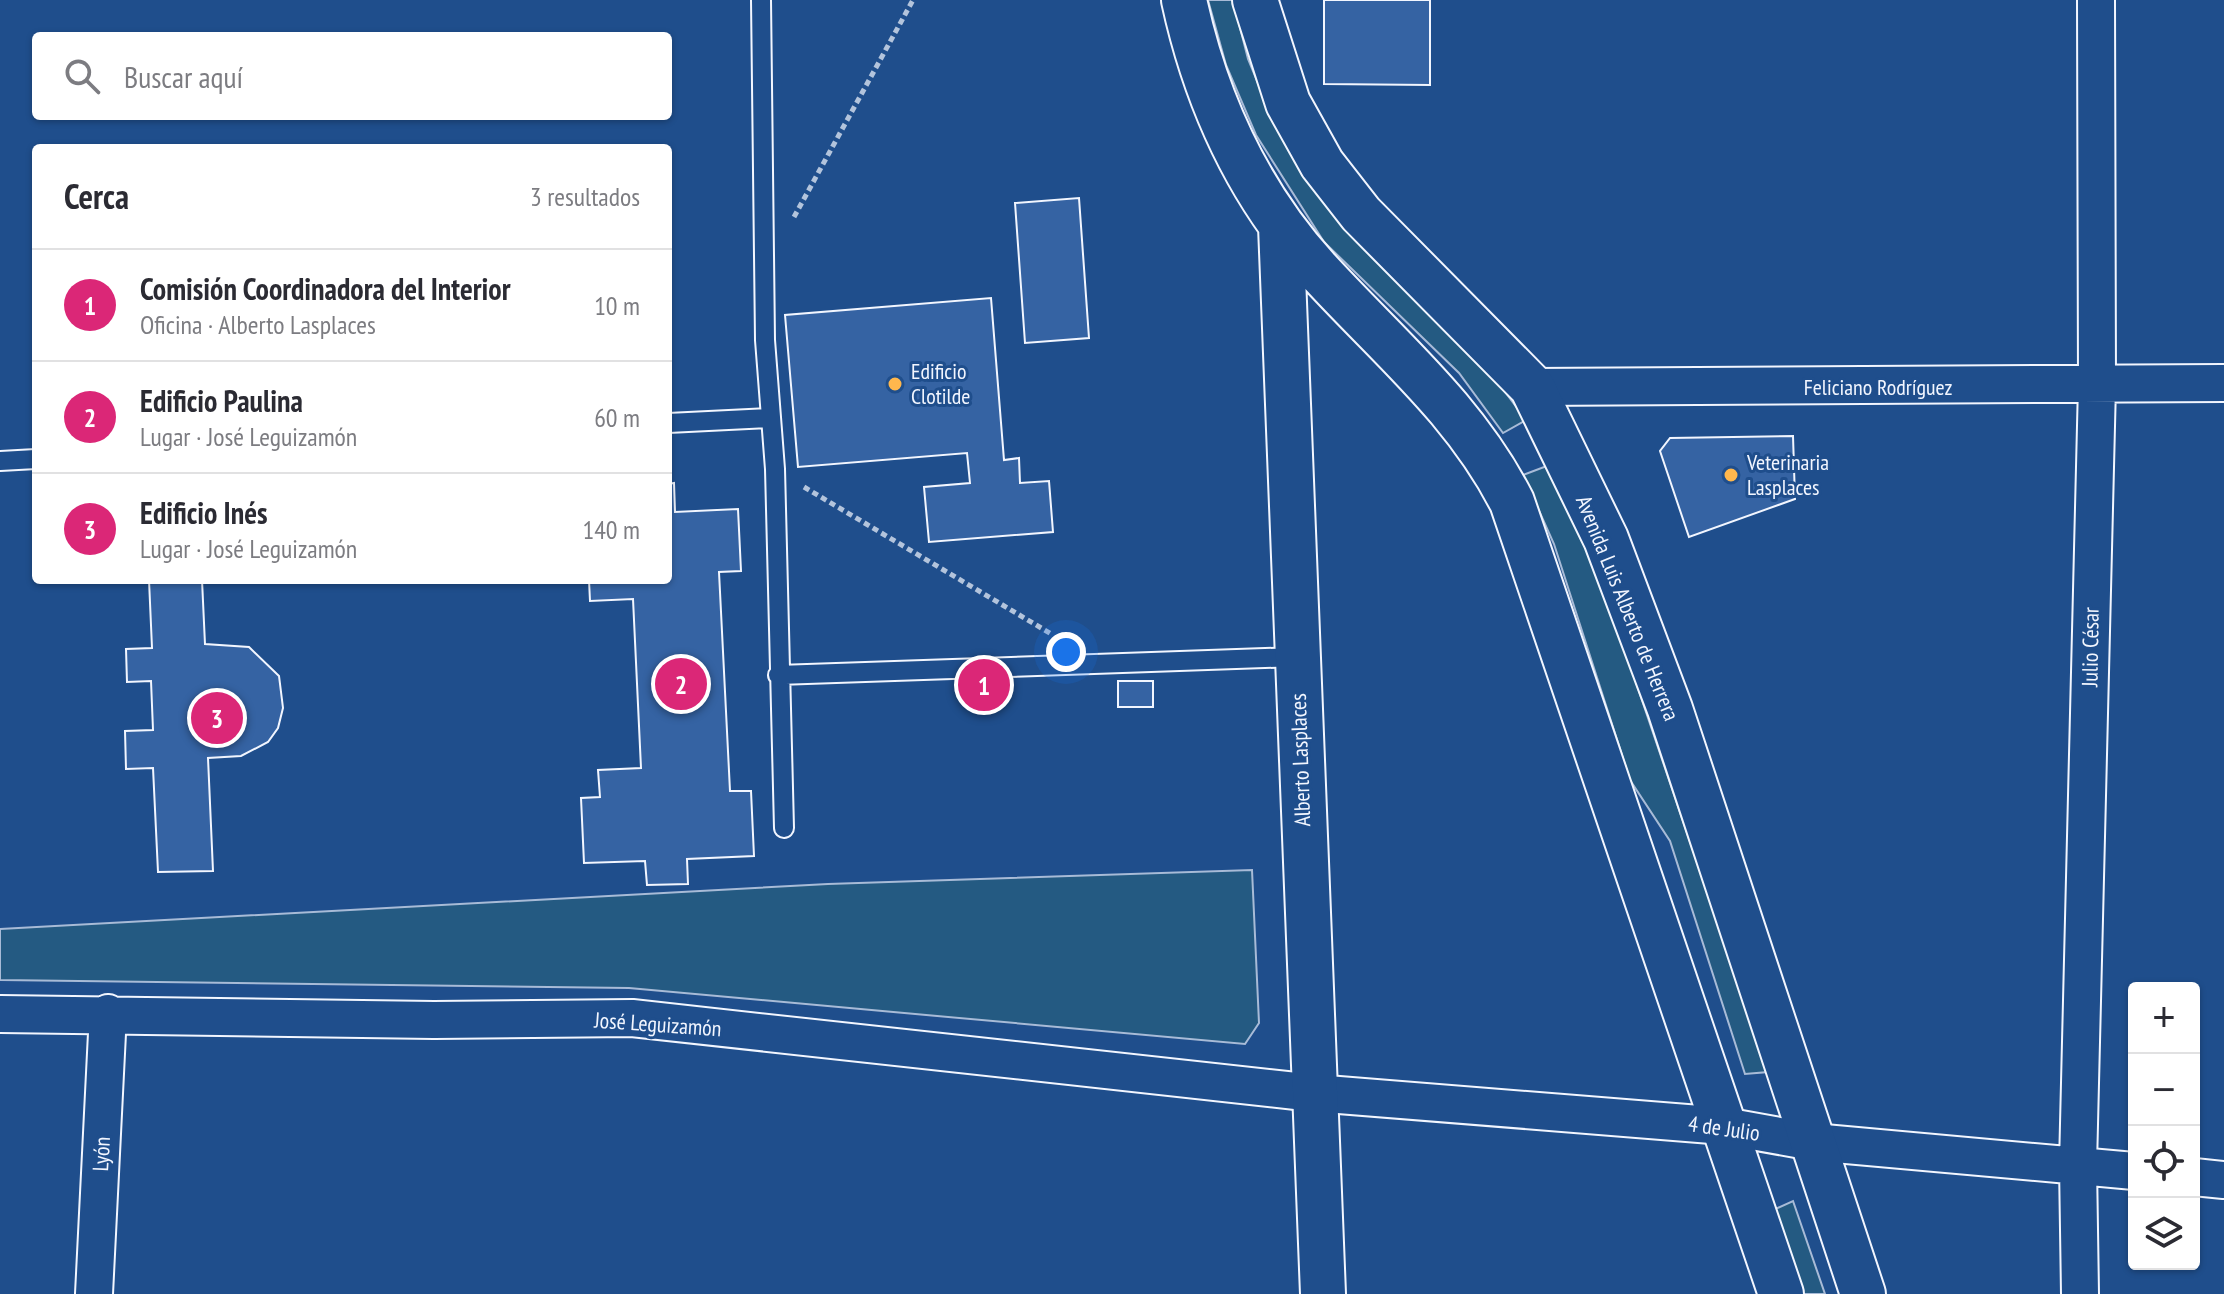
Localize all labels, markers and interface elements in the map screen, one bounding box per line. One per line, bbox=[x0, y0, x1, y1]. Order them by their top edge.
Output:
search box bbox=[32, 32, 672, 120]
icon: search bbox=[60, 54, 104, 98]
text: Buscar aquí bbox=[124, 57, 243, 96]
text: Cerca bbox=[64, 174, 129, 218]
text: 3 resultados bbox=[530, 180, 640, 213]
text: Comisión Coordinadora del Interior bbox=[140, 269, 511, 308]
text: 1 bbox=[84, 289, 96, 322]
text: 10 m bbox=[594, 289, 640, 322]
text: Oficina · Alberto Lasplaces bbox=[140, 308, 376, 341]
place label: Edificio Clotilde bbox=[911, 357, 970, 410]
street label: Feliciano Rodríguez bbox=[1804, 373, 1952, 401]
marker: Edificio Clotilde bbox=[886, 375, 904, 393]
text: Edificio Paulina bbox=[140, 381, 303, 420]
text: 2 bbox=[84, 401, 96, 434]
text: 60 m bbox=[594, 401, 640, 434]
text: Lugar · José Leguizamón bbox=[140, 420, 357, 453]
place label: Veterinaria Lasplaces bbox=[1746, 448, 1829, 501]
marker: Veterinaria Lasplaces bbox=[1722, 466, 1740, 484]
street label: Avenida Luis Alberto de Herrera bbox=[1570, 491, 1686, 725]
text: Edificio Inés bbox=[140, 493, 268, 532]
text: 3 bbox=[84, 513, 96, 546]
text: 140 m bbox=[582, 513, 640, 546]
text: Lugar · José Leguizamón bbox=[140, 532, 357, 565]
street label: Julio César bbox=[2075, 607, 2105, 688]
your location bbox=[1046, 632, 1086, 672]
pin: 2 bbox=[655, 654, 707, 714]
pin: 1 bbox=[958, 655, 1010, 715]
pin: 3 bbox=[191, 688, 243, 748]
street label: Alberto Lasplaces bbox=[1284, 693, 1316, 827]
map controls bbox=[2128, 982, 2200, 1270]
button: + bbox=[2128, 982, 2200, 1054]
street label: José Leguizamón bbox=[593, 1006, 722, 1042]
button: − bbox=[2128, 1054, 2200, 1126]
street label: 4 de Julio bbox=[1686, 1109, 1762, 1147]
button: locate bbox=[2128, 1126, 2200, 1198]
street label: Lyón bbox=[86, 1136, 116, 1172]
button: layers bbox=[2128, 1198, 2200, 1270]

